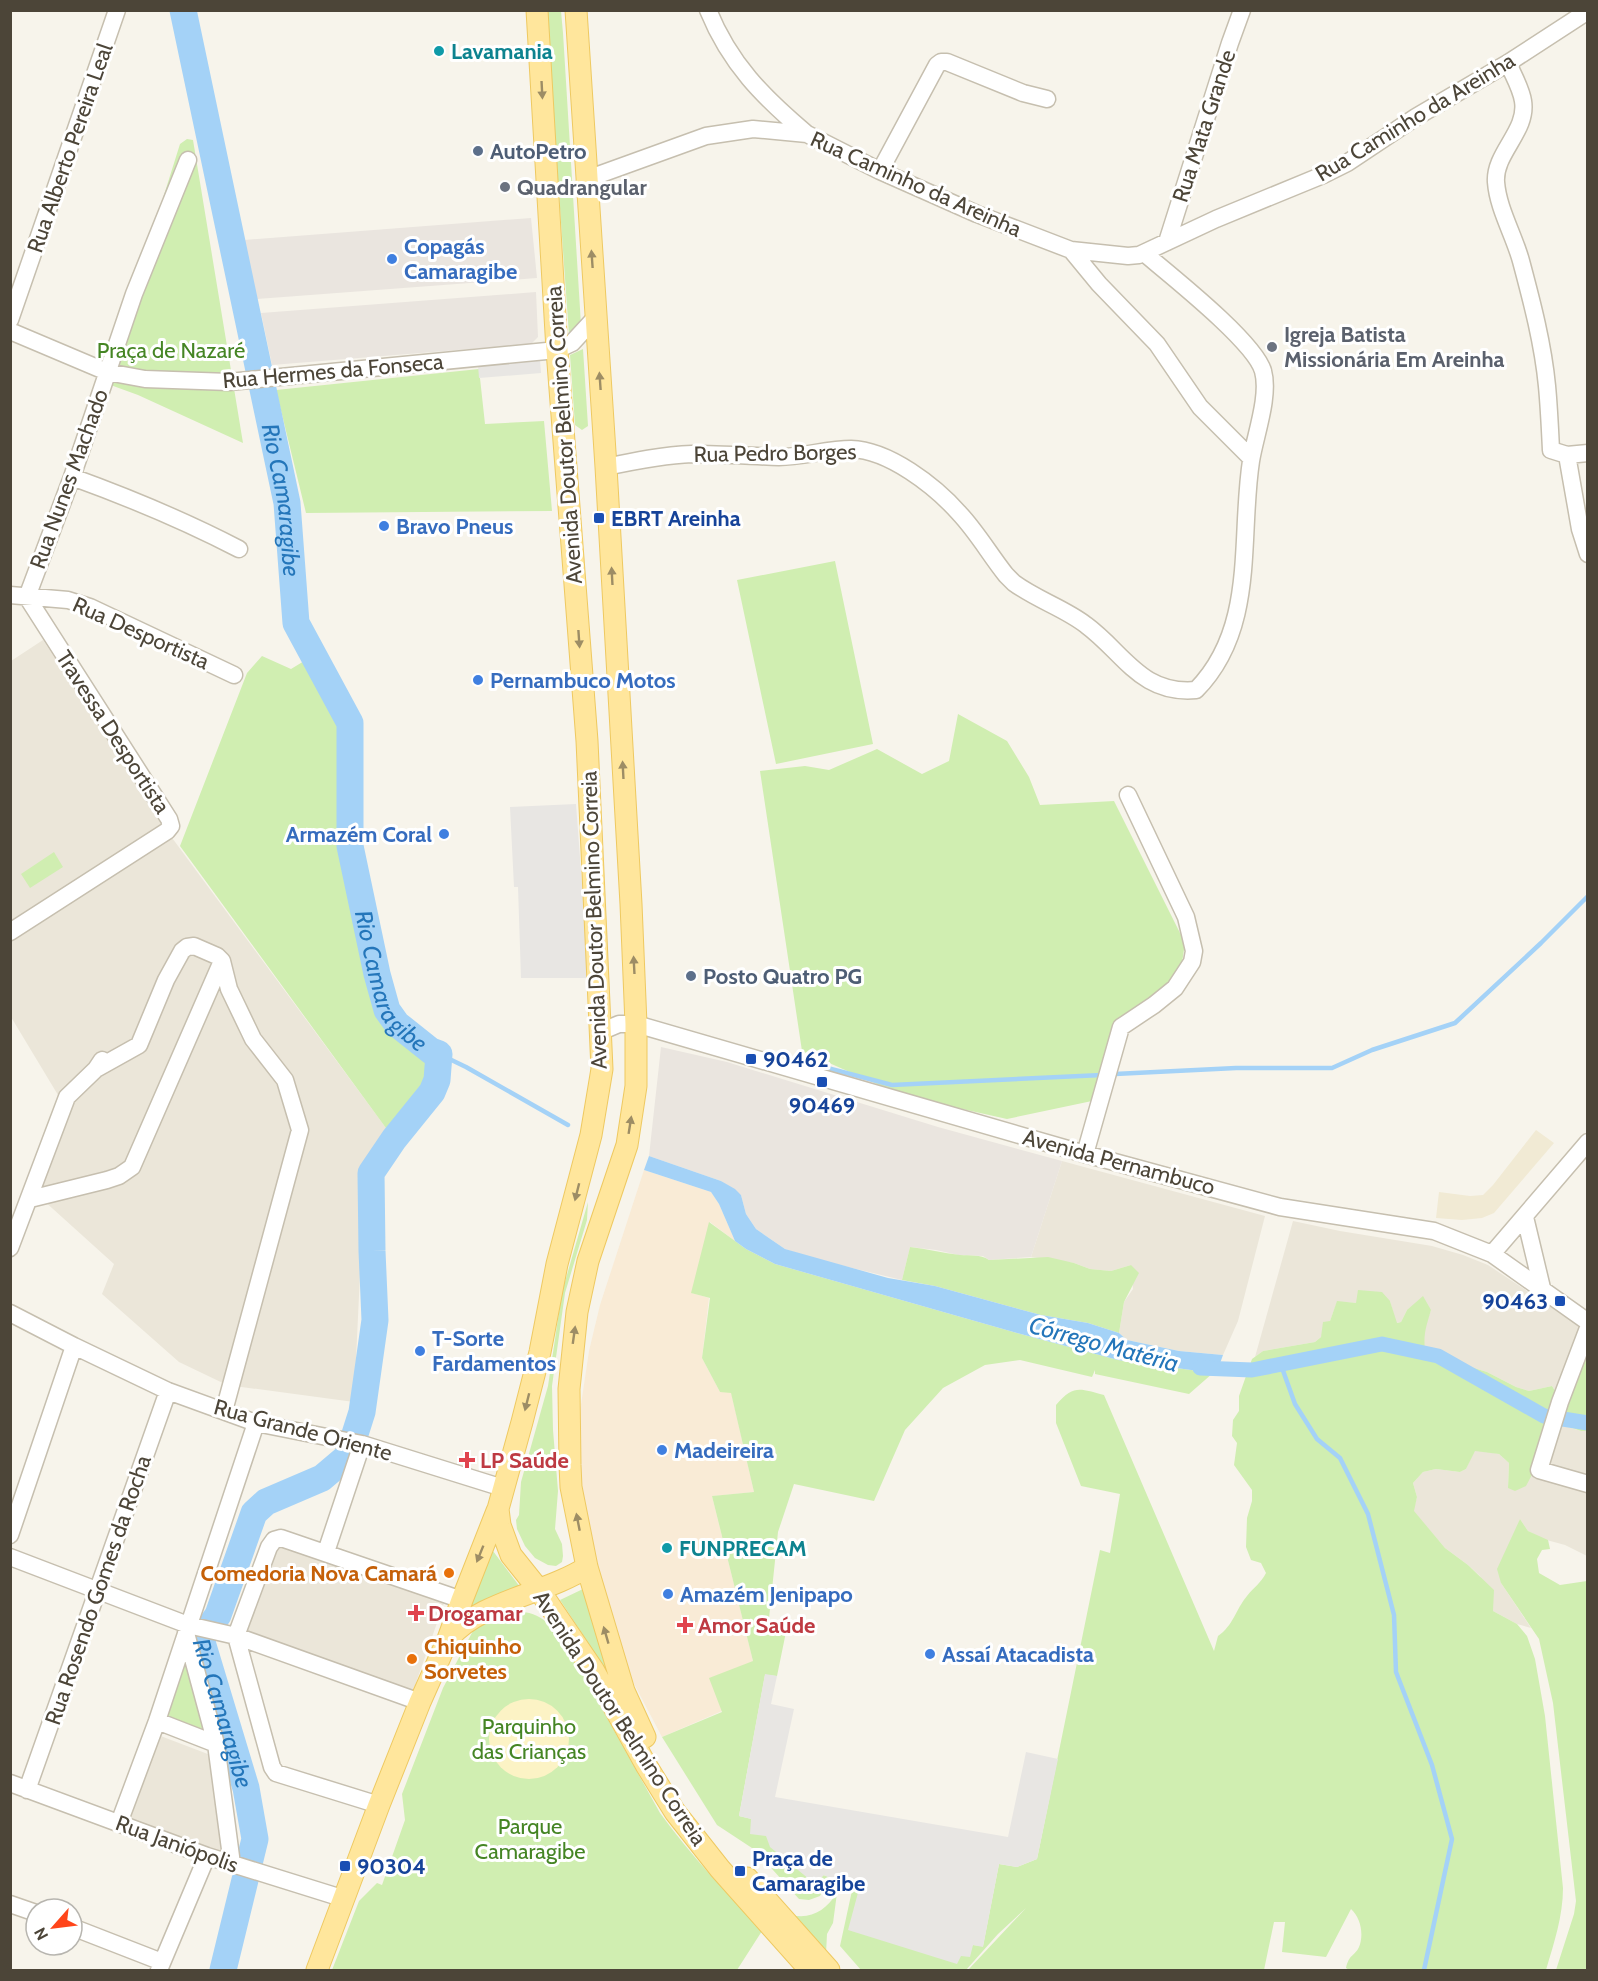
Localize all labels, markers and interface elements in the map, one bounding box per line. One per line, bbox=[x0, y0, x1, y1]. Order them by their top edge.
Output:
place label: Lavamania bbox=[451, 38, 553, 65]
street label: Rua Alberto Pereira Leal bbox=[21, 39, 119, 256]
marker: Lavamania bbox=[432, 44, 446, 58]
street label: Rua Mata Grande bbox=[1167, 46, 1241, 206]
street label: Rua Caminho da Areinha bbox=[1310, 46, 1520, 187]
one-way arrow bbox=[537, 80, 546, 99]
street label: Rua Caminho da Areinha bbox=[806, 125, 1026, 243]
place label: AutoPetro bbox=[490, 138, 587, 165]
marker: AutoPetro bbox=[471, 144, 485, 158]
place label: Quadrangular bbox=[517, 174, 647, 201]
marker: Quadrangular bbox=[498, 180, 512, 194]
place label: Copagás Camaragibe bbox=[404, 233, 517, 285]
one-way arrow bbox=[587, 249, 597, 268]
marker: Copagás Camaragibe bbox=[385, 252, 399, 266]
street label: Avenida Doutor Belmino Correia bbox=[540, 285, 588, 585]
place label: Igreja Batista Missionária Em Areinha bbox=[1284, 321, 1505, 373]
park label: Praça de Nazaré bbox=[97, 337, 245, 364]
marker: Igreja Batista Missionária Em Areinha bbox=[1265, 340, 1279, 354]
street label: Rua Hermes da Fonseca bbox=[221, 348, 445, 394]
one-way arrow bbox=[595, 372, 605, 391]
street label: Rua Nunes Machado bbox=[24, 385, 114, 573]
water label: Rio Camaragibe bbox=[256, 421, 307, 577]
street label: Rua Pedro Borges bbox=[693, 438, 857, 468]
place label: EBRT Areinha bbox=[611, 505, 741, 532]
marker: EBRT Areinha bbox=[592, 511, 606, 525]
place label: Bravo Pneus bbox=[396, 513, 513, 540]
marker: Bravo Pneus bbox=[377, 519, 391, 533]
one-way arrow bbox=[608, 566, 617, 585]
street label: Rua Desportista bbox=[68, 591, 214, 675]
one-way arrow bbox=[574, 629, 584, 648]
street label: Travessa Desportista bbox=[50, 645, 176, 819]
place label: Pernambuco Motos bbox=[490, 667, 676, 694]
marker: Pernambuco Motos bbox=[471, 673, 485, 687]
one-way arrow bbox=[619, 761, 628, 780]
street label: Avenida Doutor Belmino Correia bbox=[575, 770, 613, 1070]
place label: Armazém Coral bbox=[286, 821, 432, 848]
marker: Armazém Coral bbox=[437, 827, 451, 841]
water label: Rio Camaragibe bbox=[349, 907, 433, 1057]
one-way arrow bbox=[629, 956, 638, 975]
place label: Posto Quatro PG bbox=[703, 963, 862, 990]
marker: Posto Quatro PG bbox=[684, 969, 698, 983]
place label: 90462 bbox=[763, 1046, 829, 1073]
marker: 90462 bbox=[744, 1052, 758, 1066]
marker: 90469 bbox=[815, 1075, 829, 1089]
place label: 90469 bbox=[789, 1092, 855, 1119]
one-way arrow bbox=[626, 1116, 635, 1135]
street label: Avenida Pernambuco bbox=[1020, 1123, 1218, 1201]
one-way arrow bbox=[572, 1183, 582, 1201]
place label: 90463 bbox=[1482, 1288, 1548, 1315]
marker: 90463 bbox=[1553, 1294, 1567, 1308]
water label: Córrego Matéria bbox=[1026, 1310, 1182, 1378]
place label: T-Sorte Fardamentos bbox=[432, 1325, 556, 1377]
one-way arrow bbox=[569, 1326, 579, 1345]
marker: T-Sorte Fardamentos bbox=[413, 1344, 427, 1358]
one-way arrow bbox=[522, 1392, 532, 1411]
street label: Rua Grande Oriente bbox=[211, 1393, 395, 1467]
place label: Madeireira bbox=[674, 1437, 774, 1464]
marker: Madeireira bbox=[655, 1443, 669, 1457]
place label: LP Saúde bbox=[480, 1447, 569, 1474]
street label: Rua Rosendo Gomes da Rocha bbox=[39, 1451, 157, 1728]
marker: LP Saúde bbox=[458, 1451, 476, 1469]
one-way arrow bbox=[573, 1513, 582, 1532]
place label: FUNPRECAM bbox=[679, 1535, 807, 1562]
marker: FUNPRECAM bbox=[660, 1541, 674, 1555]
one-way arrow bbox=[475, 1545, 484, 1563]
place label: Comedoria Nova Camará bbox=[200, 1560, 437, 1587]
marker: Comedoria Nova Camará bbox=[442, 1566, 456, 1580]
place label: Amazém Jenipapo bbox=[680, 1581, 853, 1608]
street label: Avenida Doutor Belmino Correia bbox=[527, 1585, 713, 1851]
marker: Amazém Jenipapo bbox=[661, 1587, 675, 1601]
place label: Drogamar bbox=[428, 1600, 523, 1627]
marker: Drogamar bbox=[409, 1606, 423, 1620]
place label: Amor Saúde bbox=[698, 1612, 815, 1639]
marker: Amor Saúde bbox=[676, 1616, 694, 1634]
one-way arrow bbox=[601, 1626, 610, 1644]
place label: Chiquinho Sorvetes bbox=[424, 1633, 522, 1685]
water label: Rio Camaragibe bbox=[187, 1635, 260, 1791]
place label: Assaí Atacadista bbox=[942, 1641, 1094, 1668]
marker: Assaí Atacadista bbox=[923, 1647, 937, 1661]
marker: Chiquinho Sorvetes bbox=[405, 1652, 419, 1666]
park label: Parquinho das Crianças bbox=[472, 1713, 586, 1765]
street label: Rua Janiópolis bbox=[112, 1809, 242, 1879]
park label: Parque Camaragibe bbox=[475, 1813, 585, 1865]
place label: Praça de Camaragibe bbox=[752, 1845, 865, 1897]
place label: 90304 bbox=[357, 1853, 426, 1880]
marker: 90304 bbox=[338, 1859, 352, 1873]
marker: Praça de Camaragibe bbox=[733, 1864, 747, 1878]
north arrow bbox=[24, 1897, 84, 1957]
text: N bbox=[30, 1924, 52, 1943]

